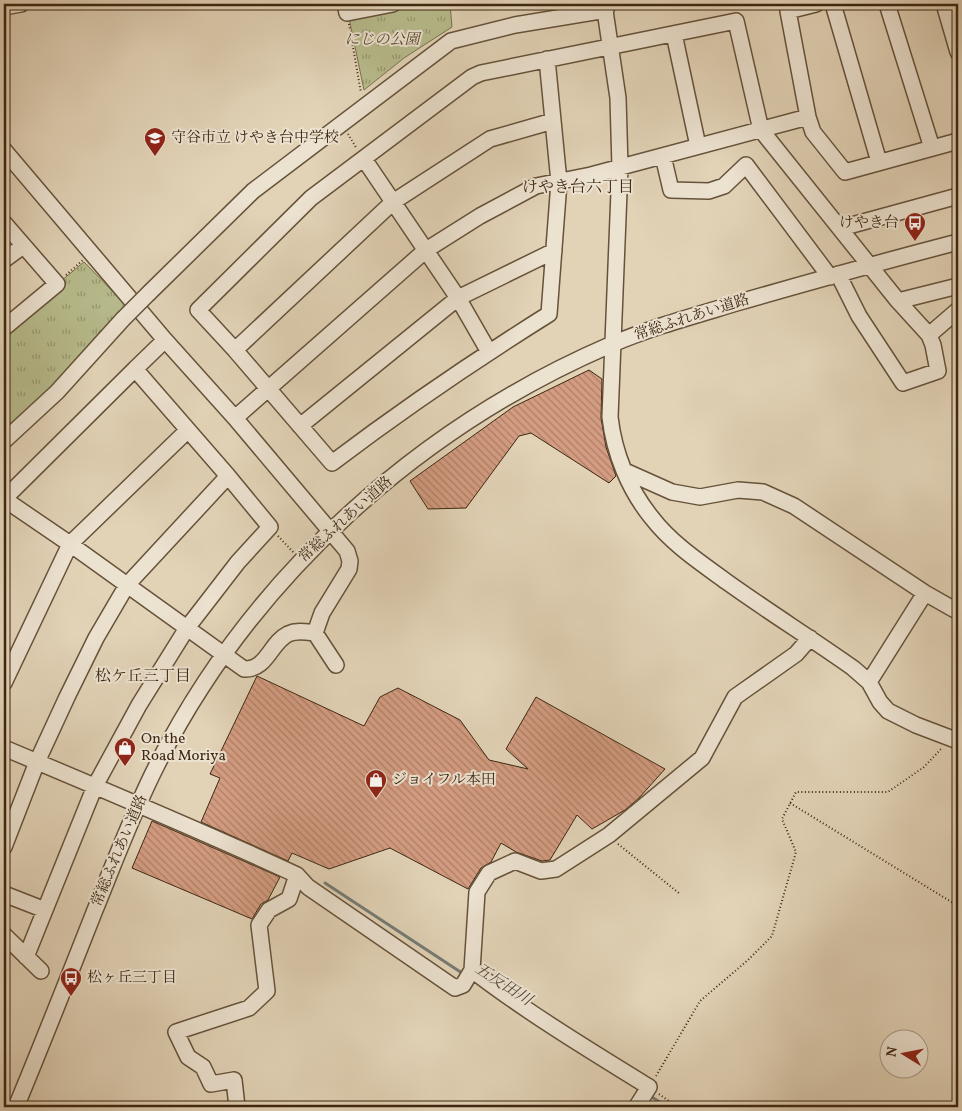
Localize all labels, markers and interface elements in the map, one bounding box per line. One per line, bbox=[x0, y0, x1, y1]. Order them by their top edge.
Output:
park label: にじの公園 bbox=[344, 30, 422, 51]
school or university icon: 守谷市立 けやき台中学校 bbox=[143, 126, 167, 157]
place label: 守谷市立 けやき台中学校 bbox=[171, 128, 339, 149]
district label: けやき台六丁目 bbox=[522, 177, 634, 199]
bus stop icon: けやき台 bbox=[903, 211, 927, 242]
place label: けやき台 bbox=[839, 213, 899, 234]
street label: 常総ふれあい道路 bbox=[632, 289, 752, 347]
street label: 常総ふれあい道路 bbox=[294, 472, 398, 568]
district label: 松ケ丘三丁目 bbox=[95, 666, 191, 688]
place label: On the Road Moriya bbox=[141, 729, 226, 767]
shop icon: On the Road Moriya bbox=[113, 736, 137, 767]
shop icon: ジョイフル本田 bbox=[364, 768, 388, 799]
place label: ジョイフル本田 bbox=[392, 770, 496, 791]
street label: 常総ふれあい道路 bbox=[87, 792, 153, 910]
water label: 五反田川 bbox=[470, 958, 537, 1013]
bus stop icon: 松ヶ丘三丁目 bbox=[59, 966, 83, 997]
place label: 松ヶ丘三丁目 bbox=[87, 968, 177, 989]
north arrow bbox=[880, 1028, 930, 1078]
text: N bbox=[882, 1045, 903, 1059]

